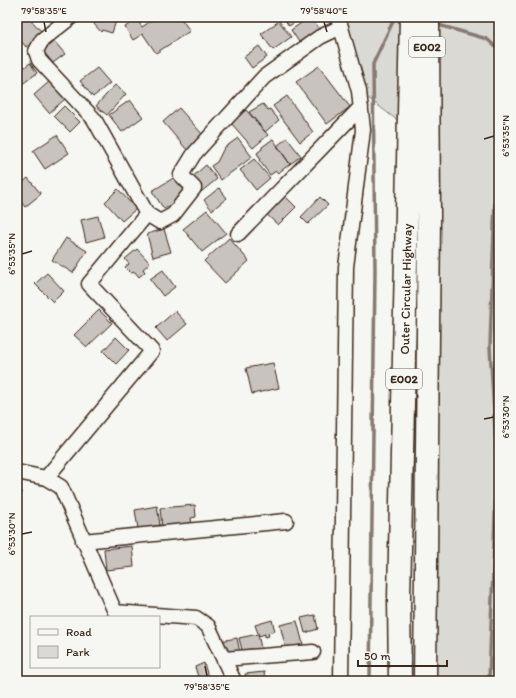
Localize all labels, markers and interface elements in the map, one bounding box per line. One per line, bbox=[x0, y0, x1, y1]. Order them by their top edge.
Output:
text: 79°58'35"E bbox=[21, 4, 67, 17]
text: 79°58'40"E bbox=[300, 4, 348, 17]
road number: E002 bbox=[409, 37, 445, 57]
text: 6°53'35"N bbox=[499, 115, 512, 157]
street label: Outer Circular Highway bbox=[397, 223, 414, 355]
text: 6°53'35"N bbox=[5, 233, 18, 275]
road number: E002 bbox=[386, 369, 422, 389]
text: 6°53'30"N bbox=[499, 395, 512, 438]
text: 6°53'30"N bbox=[5, 512, 18, 555]
legend bbox=[30, 616, 160, 668]
text: Road bbox=[66, 625, 92, 639]
scale bar bbox=[358, 642, 447, 668]
text: Park bbox=[66, 645, 90, 659]
text: 50 m bbox=[364, 649, 390, 663]
text: 79°58'35"E bbox=[184, 680, 230, 693]

